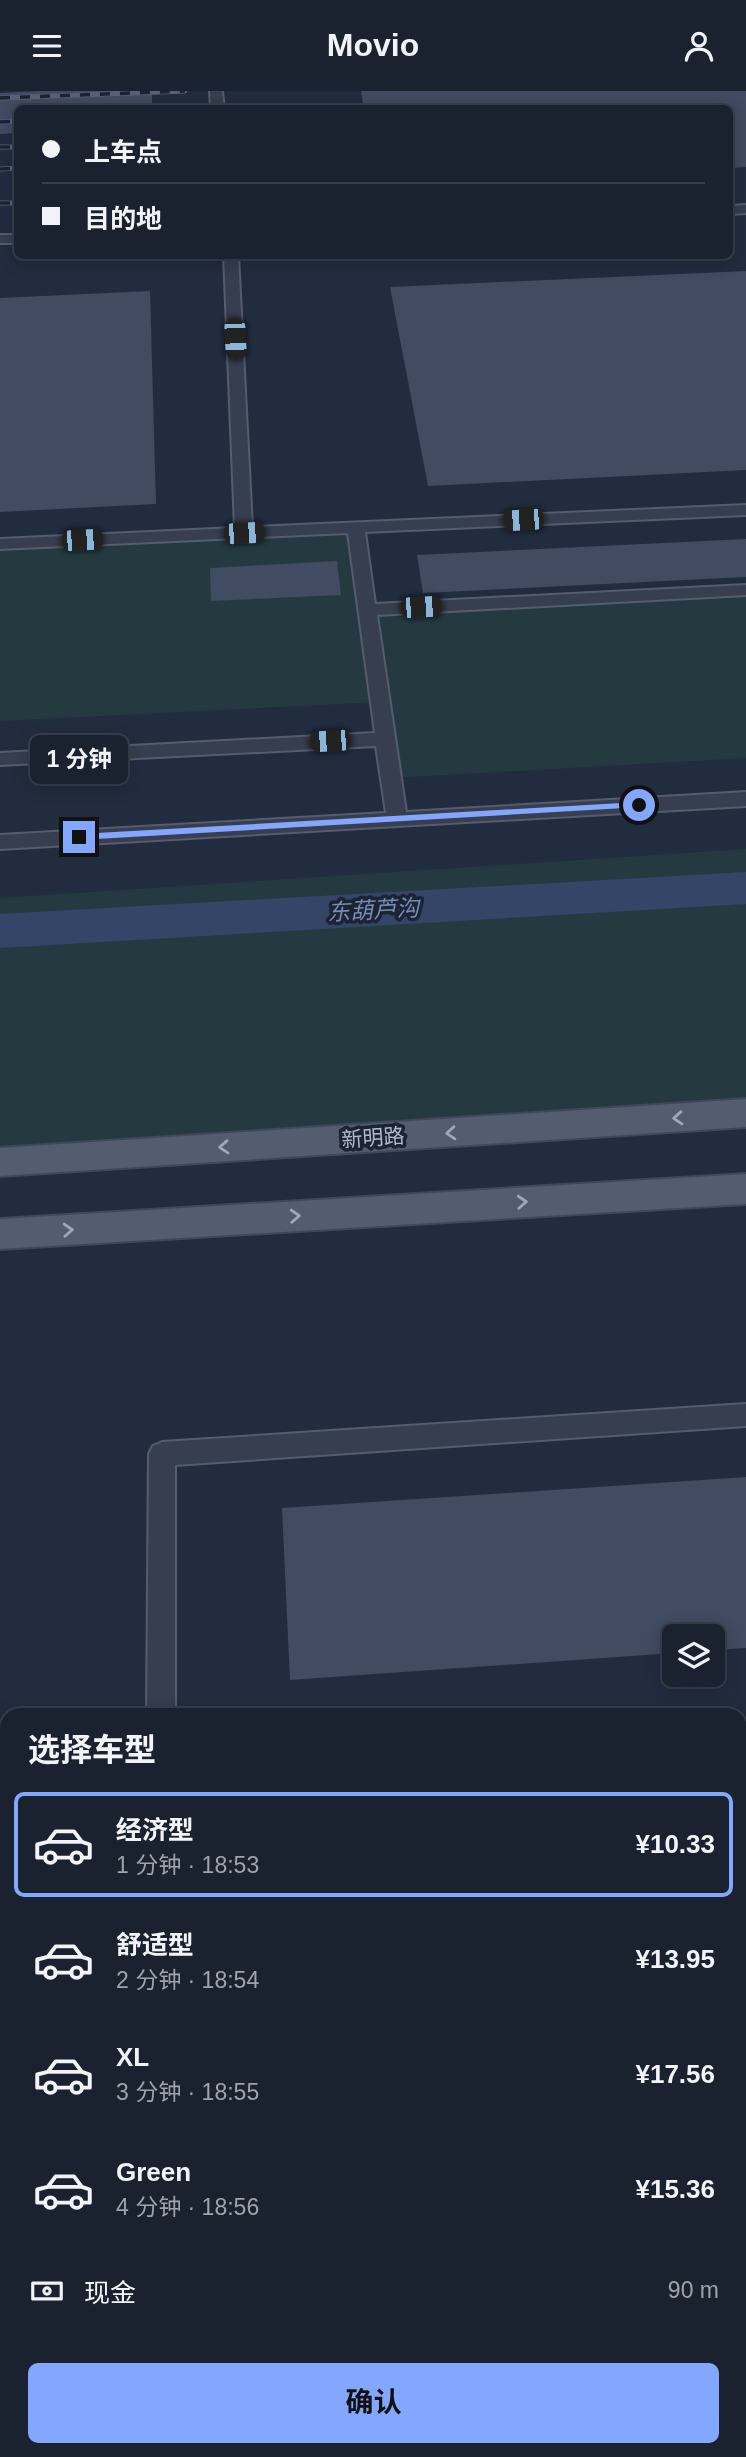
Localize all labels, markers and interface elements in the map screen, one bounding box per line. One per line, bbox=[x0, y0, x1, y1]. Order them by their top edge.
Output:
icon: menu bbox=[28, 27, 66, 65]
text: Movio bbox=[327, 27, 419, 63]
icon: person bbox=[680, 27, 718, 65]
text: 上车点 bbox=[84, 137, 162, 167]
text: 目的地 bbox=[84, 204, 162, 234]
car bbox=[224, 317, 247, 361]
car bbox=[502, 508, 545, 532]
car bbox=[223, 521, 266, 545]
car bbox=[61, 528, 104, 552]
car bbox=[400, 595, 443, 619]
car bbox=[309, 729, 352, 753]
callout: 1 分钟 bbox=[30, 735, 128, 785]
text: 1 分钟 bbox=[46, 746, 112, 772]
route start bbox=[623, 789, 655, 821]
route end bbox=[63, 821, 95, 853]
water label: 东葫芦沟 bbox=[326, 894, 423, 925]
one-way arrow bbox=[672, 1110, 683, 1125]
street label: 新明路 bbox=[341, 1124, 405, 1151]
one-way arrow bbox=[445, 1125, 456, 1140]
one-way arrow bbox=[218, 1140, 229, 1155]
one-way arrow bbox=[517, 1195, 528, 1210]
one-way arrow bbox=[290, 1209, 301, 1224]
one-way arrow bbox=[63, 1222, 74, 1237]
map controls bbox=[662, 1624, 725, 1687]
button: layers bbox=[662, 1624, 725, 1687]
text: 选择车型 bbox=[28, 1732, 156, 1768]
icon: car bbox=[32, 1813, 95, 1876]
text: 经济型 bbox=[116, 1815, 194, 1845]
text: ¥10.33 bbox=[635, 1829, 715, 1859]
text: 1 分钟 · 18:53 bbox=[116, 1852, 259, 1878]
icon: car bbox=[32, 1928, 95, 1991]
text: 舒适型 bbox=[116, 1930, 194, 1960]
text: ¥13.95 bbox=[635, 1944, 715, 1974]
text: 2 分钟 · 18:54 bbox=[116, 1967, 259, 1993]
text: XL bbox=[116, 2042, 149, 2072]
icon: car bbox=[32, 2043, 95, 2106]
text: ¥17.56 bbox=[635, 2059, 715, 2089]
text: 3 分钟 · 18:55 bbox=[116, 2079, 259, 2105]
text: Green bbox=[116, 2157, 191, 2187]
icon: car bbox=[32, 2158, 95, 2221]
text: ¥15.36 bbox=[635, 2174, 715, 2204]
text: 4 分钟 · 18:56 bbox=[116, 2194, 259, 2220]
icon: cash bbox=[28, 2272, 66, 2310]
text: 90 m bbox=[668, 2277, 719, 2303]
text: 现金 bbox=[84, 2278, 136, 2308]
button: 确认 bbox=[28, 2363, 719, 2443]

